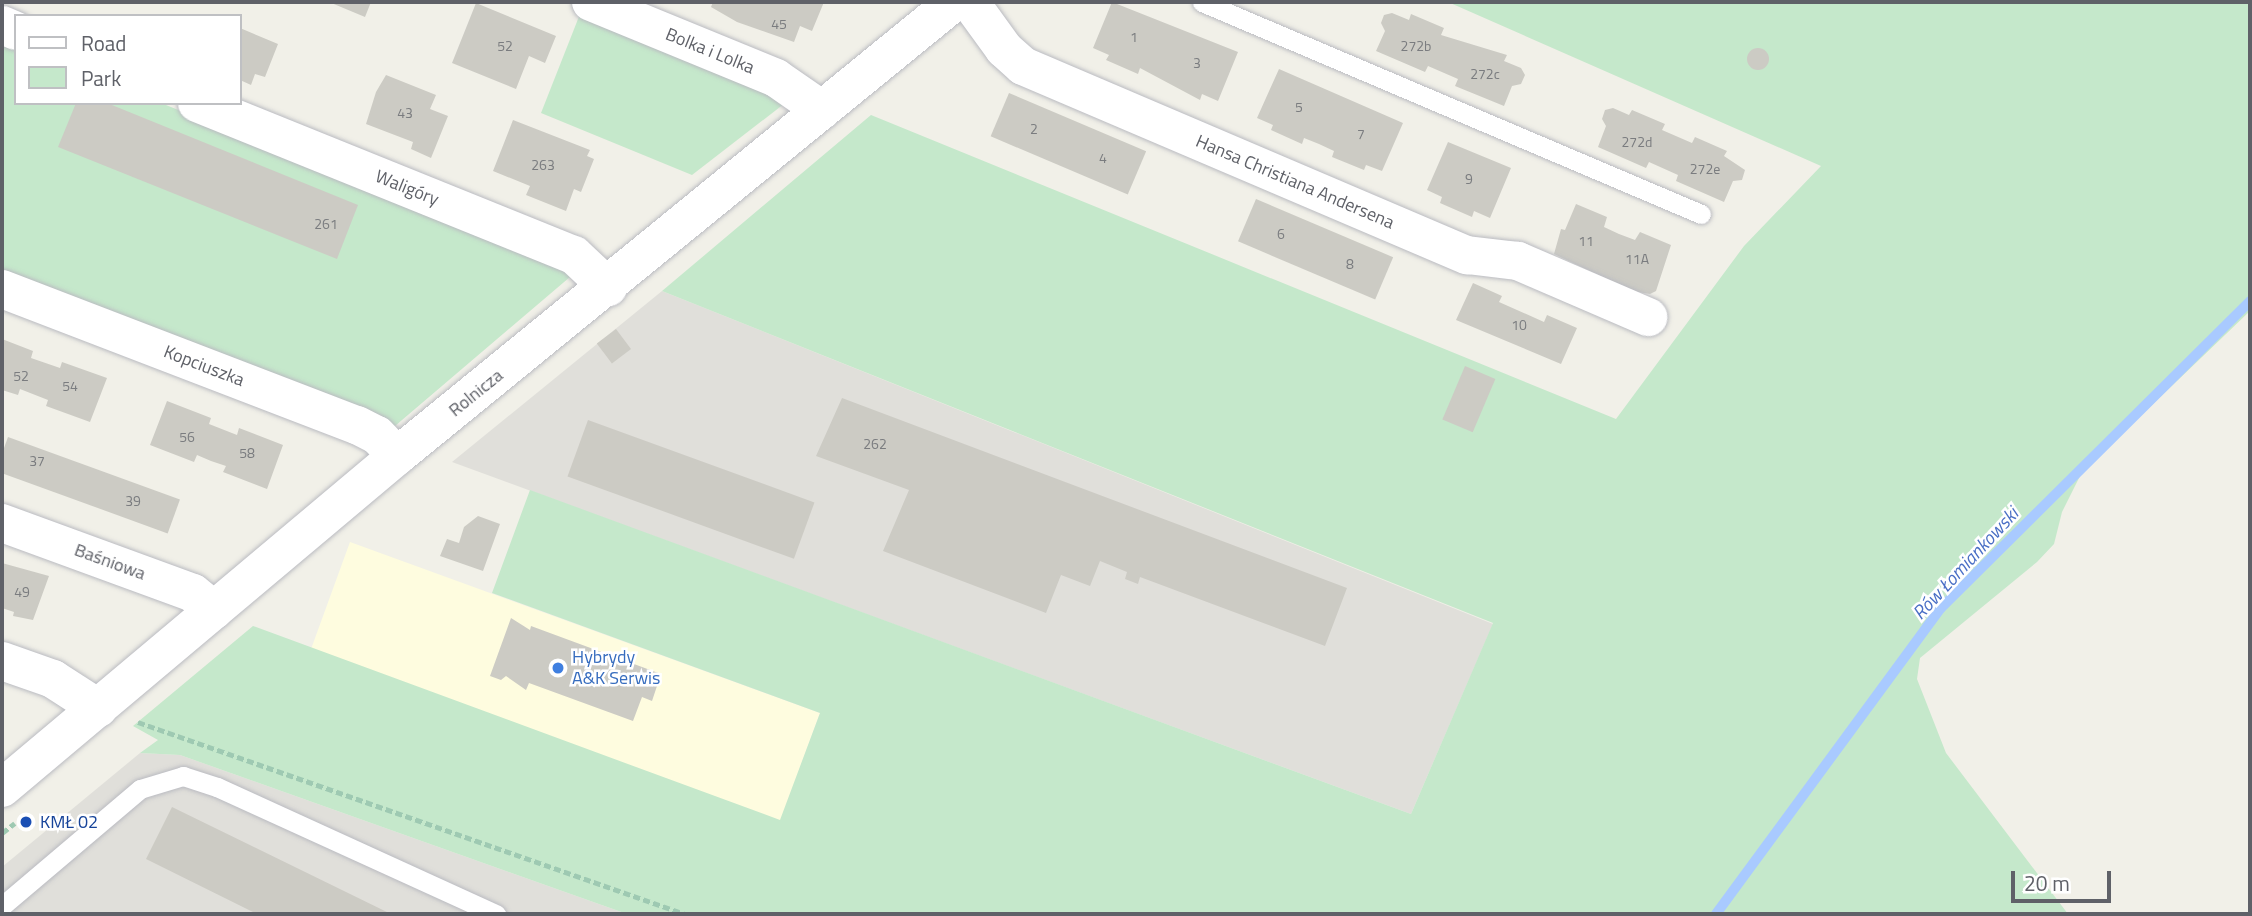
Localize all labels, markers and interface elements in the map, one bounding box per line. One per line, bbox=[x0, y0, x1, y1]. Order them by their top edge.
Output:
legend bbox=[14, 14, 242, 105]
house number: 45 bbox=[771, 16, 787, 32]
street label: Bolka i Lolka bbox=[662, 23, 758, 79]
text: Road bbox=[81, 27, 126, 59]
house number: 1 bbox=[1130, 29, 1138, 45]
house number: 52 bbox=[497, 38, 513, 54]
house number: 272b bbox=[1401, 38, 1431, 54]
house number: 3 bbox=[1193, 55, 1201, 71]
text: Park bbox=[81, 62, 121, 94]
house number: 272c bbox=[1470, 66, 1500, 82]
house number: 5 bbox=[1295, 99, 1303, 115]
house number: 43 bbox=[397, 105, 413, 121]
house number: 2 bbox=[1030, 121, 1038, 137]
house number: 7 bbox=[1357, 126, 1365, 142]
street label: Hansa Christiana Andersena bbox=[1193, 130, 1397, 234]
house number: 272d bbox=[1622, 134, 1652, 150]
house number: 4 bbox=[1099, 150, 1107, 166]
house number: 263 bbox=[531, 157, 555, 173]
house number: 272e bbox=[1690, 161, 1720, 177]
street label: Waligóry bbox=[372, 166, 442, 210]
house number: 9 bbox=[1465, 171, 1473, 187]
house number: 261 bbox=[314, 216, 338, 232]
house number: 6 bbox=[1277, 226, 1285, 242]
house number: 11 bbox=[1578, 233, 1594, 249]
house number: 11A bbox=[1625, 251, 1649, 267]
house number: 8 bbox=[1346, 256, 1354, 272]
house number: 10 bbox=[1511, 317, 1527, 333]
street label: Kopciuszka bbox=[161, 341, 247, 391]
street label: Rolnicza bbox=[445, 365, 507, 421]
house number: 52 bbox=[13, 368, 29, 384]
house number: 54 bbox=[62, 378, 78, 394]
house number: 56 bbox=[179, 429, 195, 445]
house number: 262 bbox=[863, 436, 887, 452]
house number: 58 bbox=[239, 445, 255, 461]
house number: 37 bbox=[29, 453, 45, 469]
house number: 39 bbox=[125, 493, 141, 509]
water label: Rów Łomiankowski bbox=[1907, 502, 2023, 624]
street label: Baśniowa bbox=[71, 539, 149, 585]
house number: 49 bbox=[14, 584, 30, 600]
place label: Hybrydy A&K Serwis bbox=[572, 647, 660, 690]
marker: Hybrydy A&K Serwis bbox=[550, 660, 566, 676]
place label: KMŁ 02 bbox=[40, 811, 98, 833]
marker: KMŁ 02 bbox=[18, 814, 34, 830]
scale bar bbox=[2014, 856, 2114, 900]
text: 20 m bbox=[2024, 867, 2070, 899]

